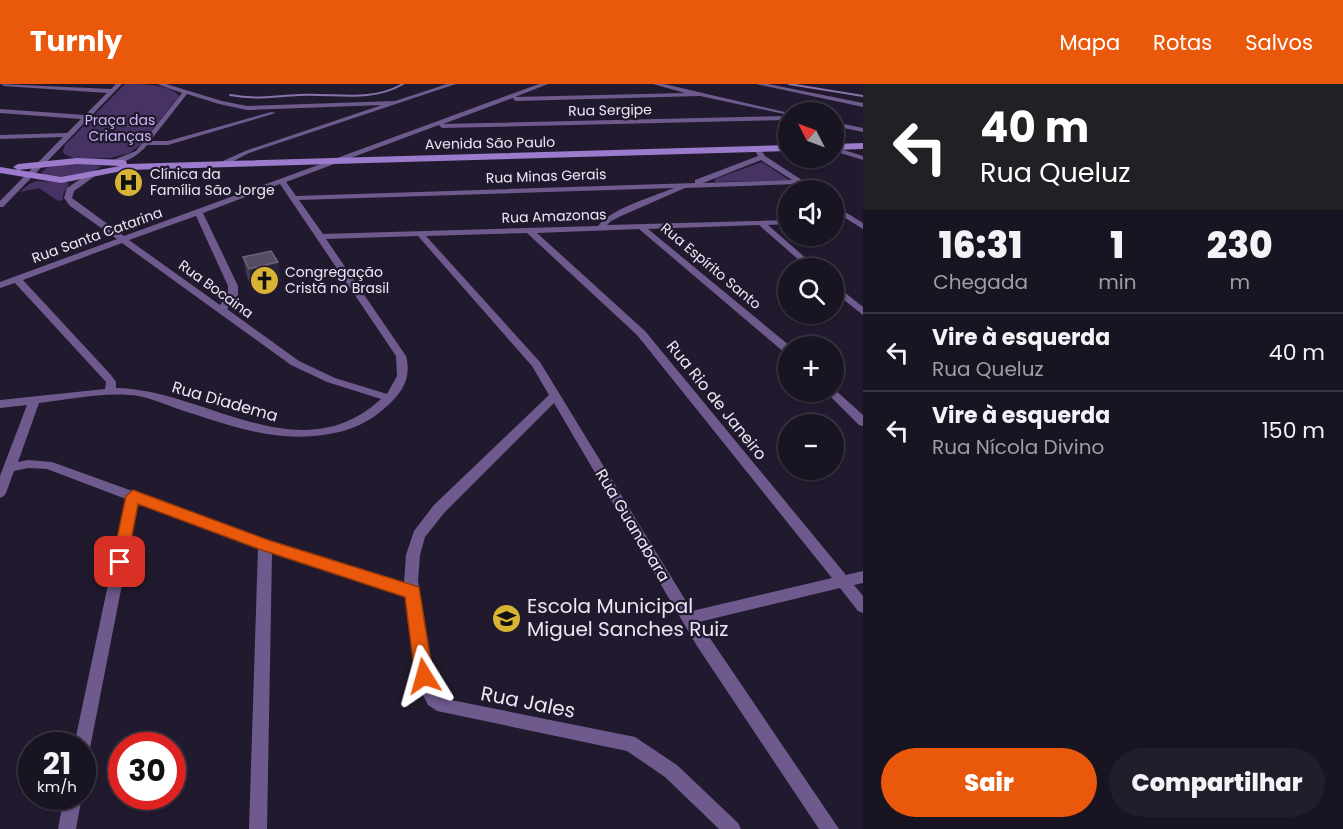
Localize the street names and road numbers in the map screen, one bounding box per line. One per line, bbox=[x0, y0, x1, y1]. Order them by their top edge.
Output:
street label: Rua Sergipe bbox=[568, 99, 652, 121]
street label: Avenida São Paulo bbox=[425, 132, 555, 154]
street label: Rua Minas Gerais bbox=[485, 164, 607, 188]
street label: Rua Santa Catarina bbox=[29, 202, 165, 268]
street label: Rua Amazonas bbox=[501, 204, 607, 228]
street label: Rua Espírito Santo bbox=[657, 218, 765, 314]
street label: Rua Bocaina bbox=[175, 255, 257, 323]
street label: Rua Rio de Janeiro bbox=[661, 336, 772, 465]
street label: Rua Diadema bbox=[169, 375, 280, 428]
street label: Rua Guanabara bbox=[590, 464, 675, 586]
street label: Rua Jales bbox=[478, 679, 578, 725]

